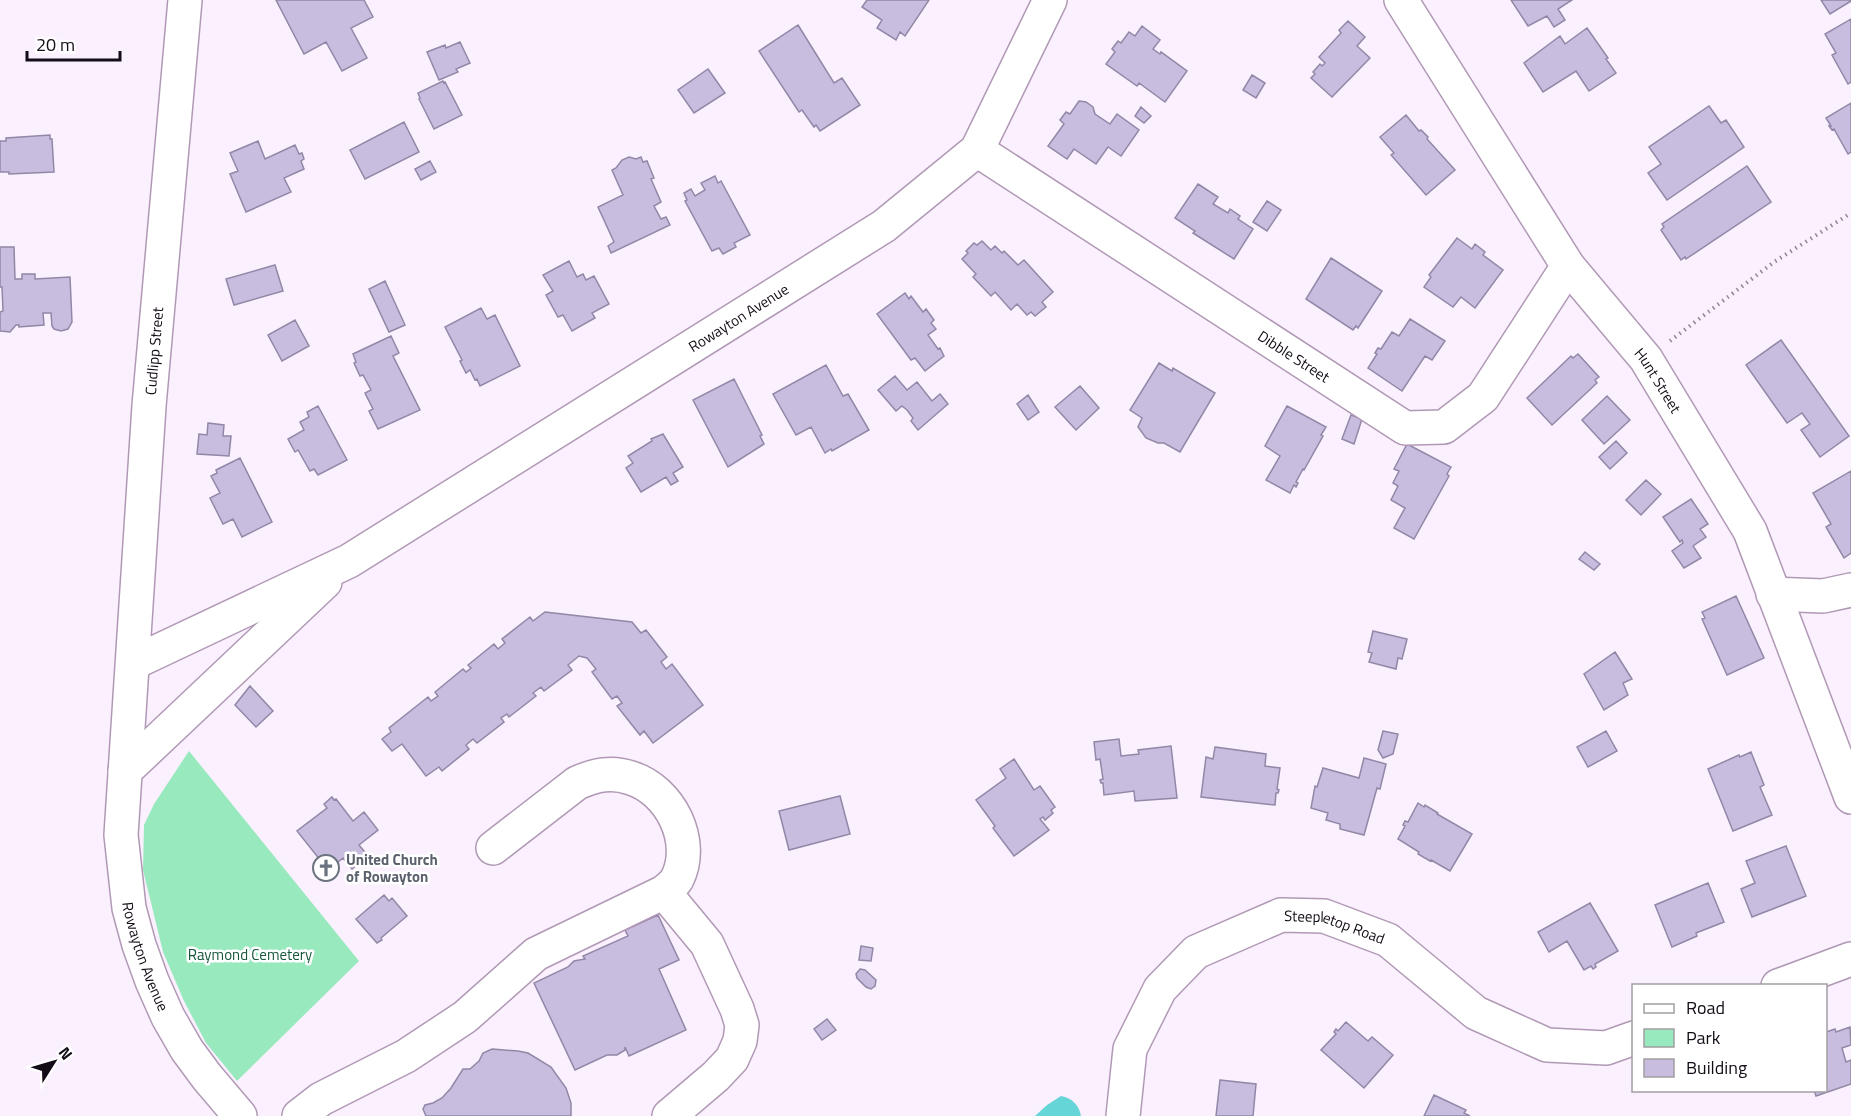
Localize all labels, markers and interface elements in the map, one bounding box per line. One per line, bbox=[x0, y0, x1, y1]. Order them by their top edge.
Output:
scale bar bbox=[27, 24, 120, 62]
text: 20 m bbox=[36, 31, 75, 58]
street label: Rowayton Avenue bbox=[683, 277, 793, 357]
street label: Cudlipp Street bbox=[139, 305, 169, 396]
street label: Dibble Street bbox=[1253, 324, 1335, 388]
street label: Hunt Street bbox=[1629, 342, 1688, 418]
place label: United Church of Rowayton bbox=[346, 848, 438, 888]
church icon: United Church of Rowayton bbox=[311, 853, 341, 883]
street label: Rowayton Avenue bbox=[117, 901, 175, 1015]
street label: Steepletop Road bbox=[1284, 904, 1388, 949]
park label: Raymond Cemetery bbox=[188, 943, 312, 966]
legend bbox=[1632, 984, 1827, 1092]
text: Road bbox=[1686, 994, 1725, 1021]
text: Park bbox=[1686, 1024, 1721, 1051]
north arrow bbox=[24, 1032, 84, 1092]
text: N bbox=[53, 1041, 79, 1065]
text: Building bbox=[1686, 1054, 1747, 1081]

